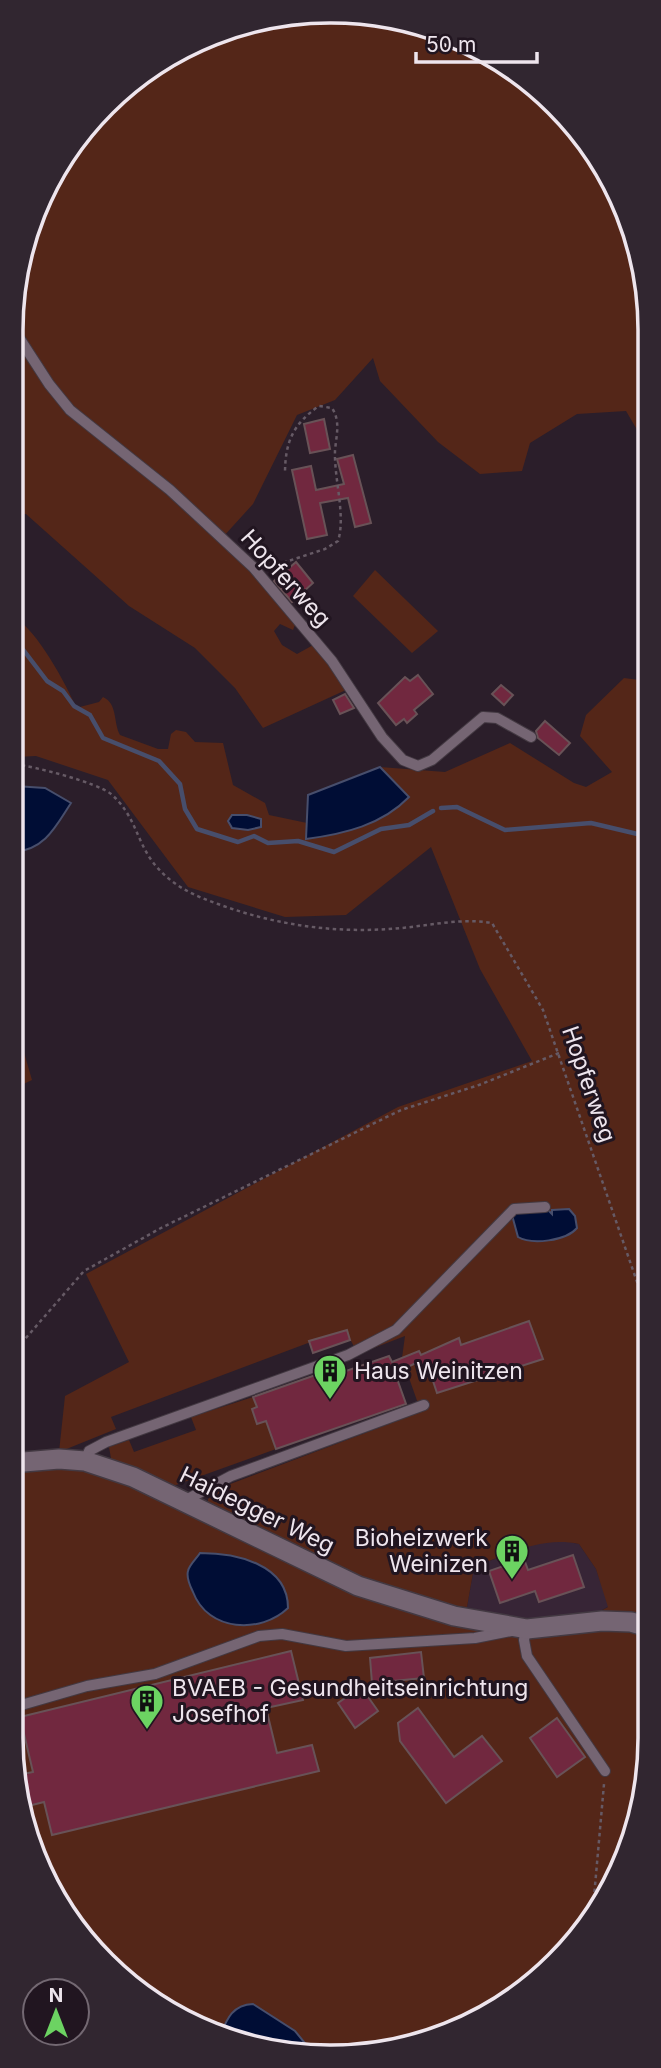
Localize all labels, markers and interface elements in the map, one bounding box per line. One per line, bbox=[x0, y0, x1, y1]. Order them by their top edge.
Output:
scale bar bbox=[416, 21, 537, 65]
text: 50 m bbox=[426, 32, 476, 57]
street label: Hopferweg bbox=[235, 524, 337, 632]
street label: Hopferweg bbox=[556, 1022, 622, 1146]
building icon: Haus Weinitzen bbox=[311, 1352, 349, 1401]
place label: Haus Weinitzen bbox=[354, 1357, 523, 1385]
street label: Haidegger Weg bbox=[175, 1460, 339, 1560]
place label: Bioheizwerk Weinizen bbox=[355, 1524, 488, 1578]
building icon: Bioheizwerk Weinizen bbox=[493, 1532, 531, 1581]
place label: BVAEB - Gesundheitseinrichtung Josefhof bbox=[172, 1674, 528, 1728]
building icon: BVAEB - Gesundheitseinrichtung Josefhof bbox=[128, 1682, 166, 1731]
north arrow bbox=[21, 1977, 91, 2047]
text: N bbox=[49, 1984, 63, 2007]

